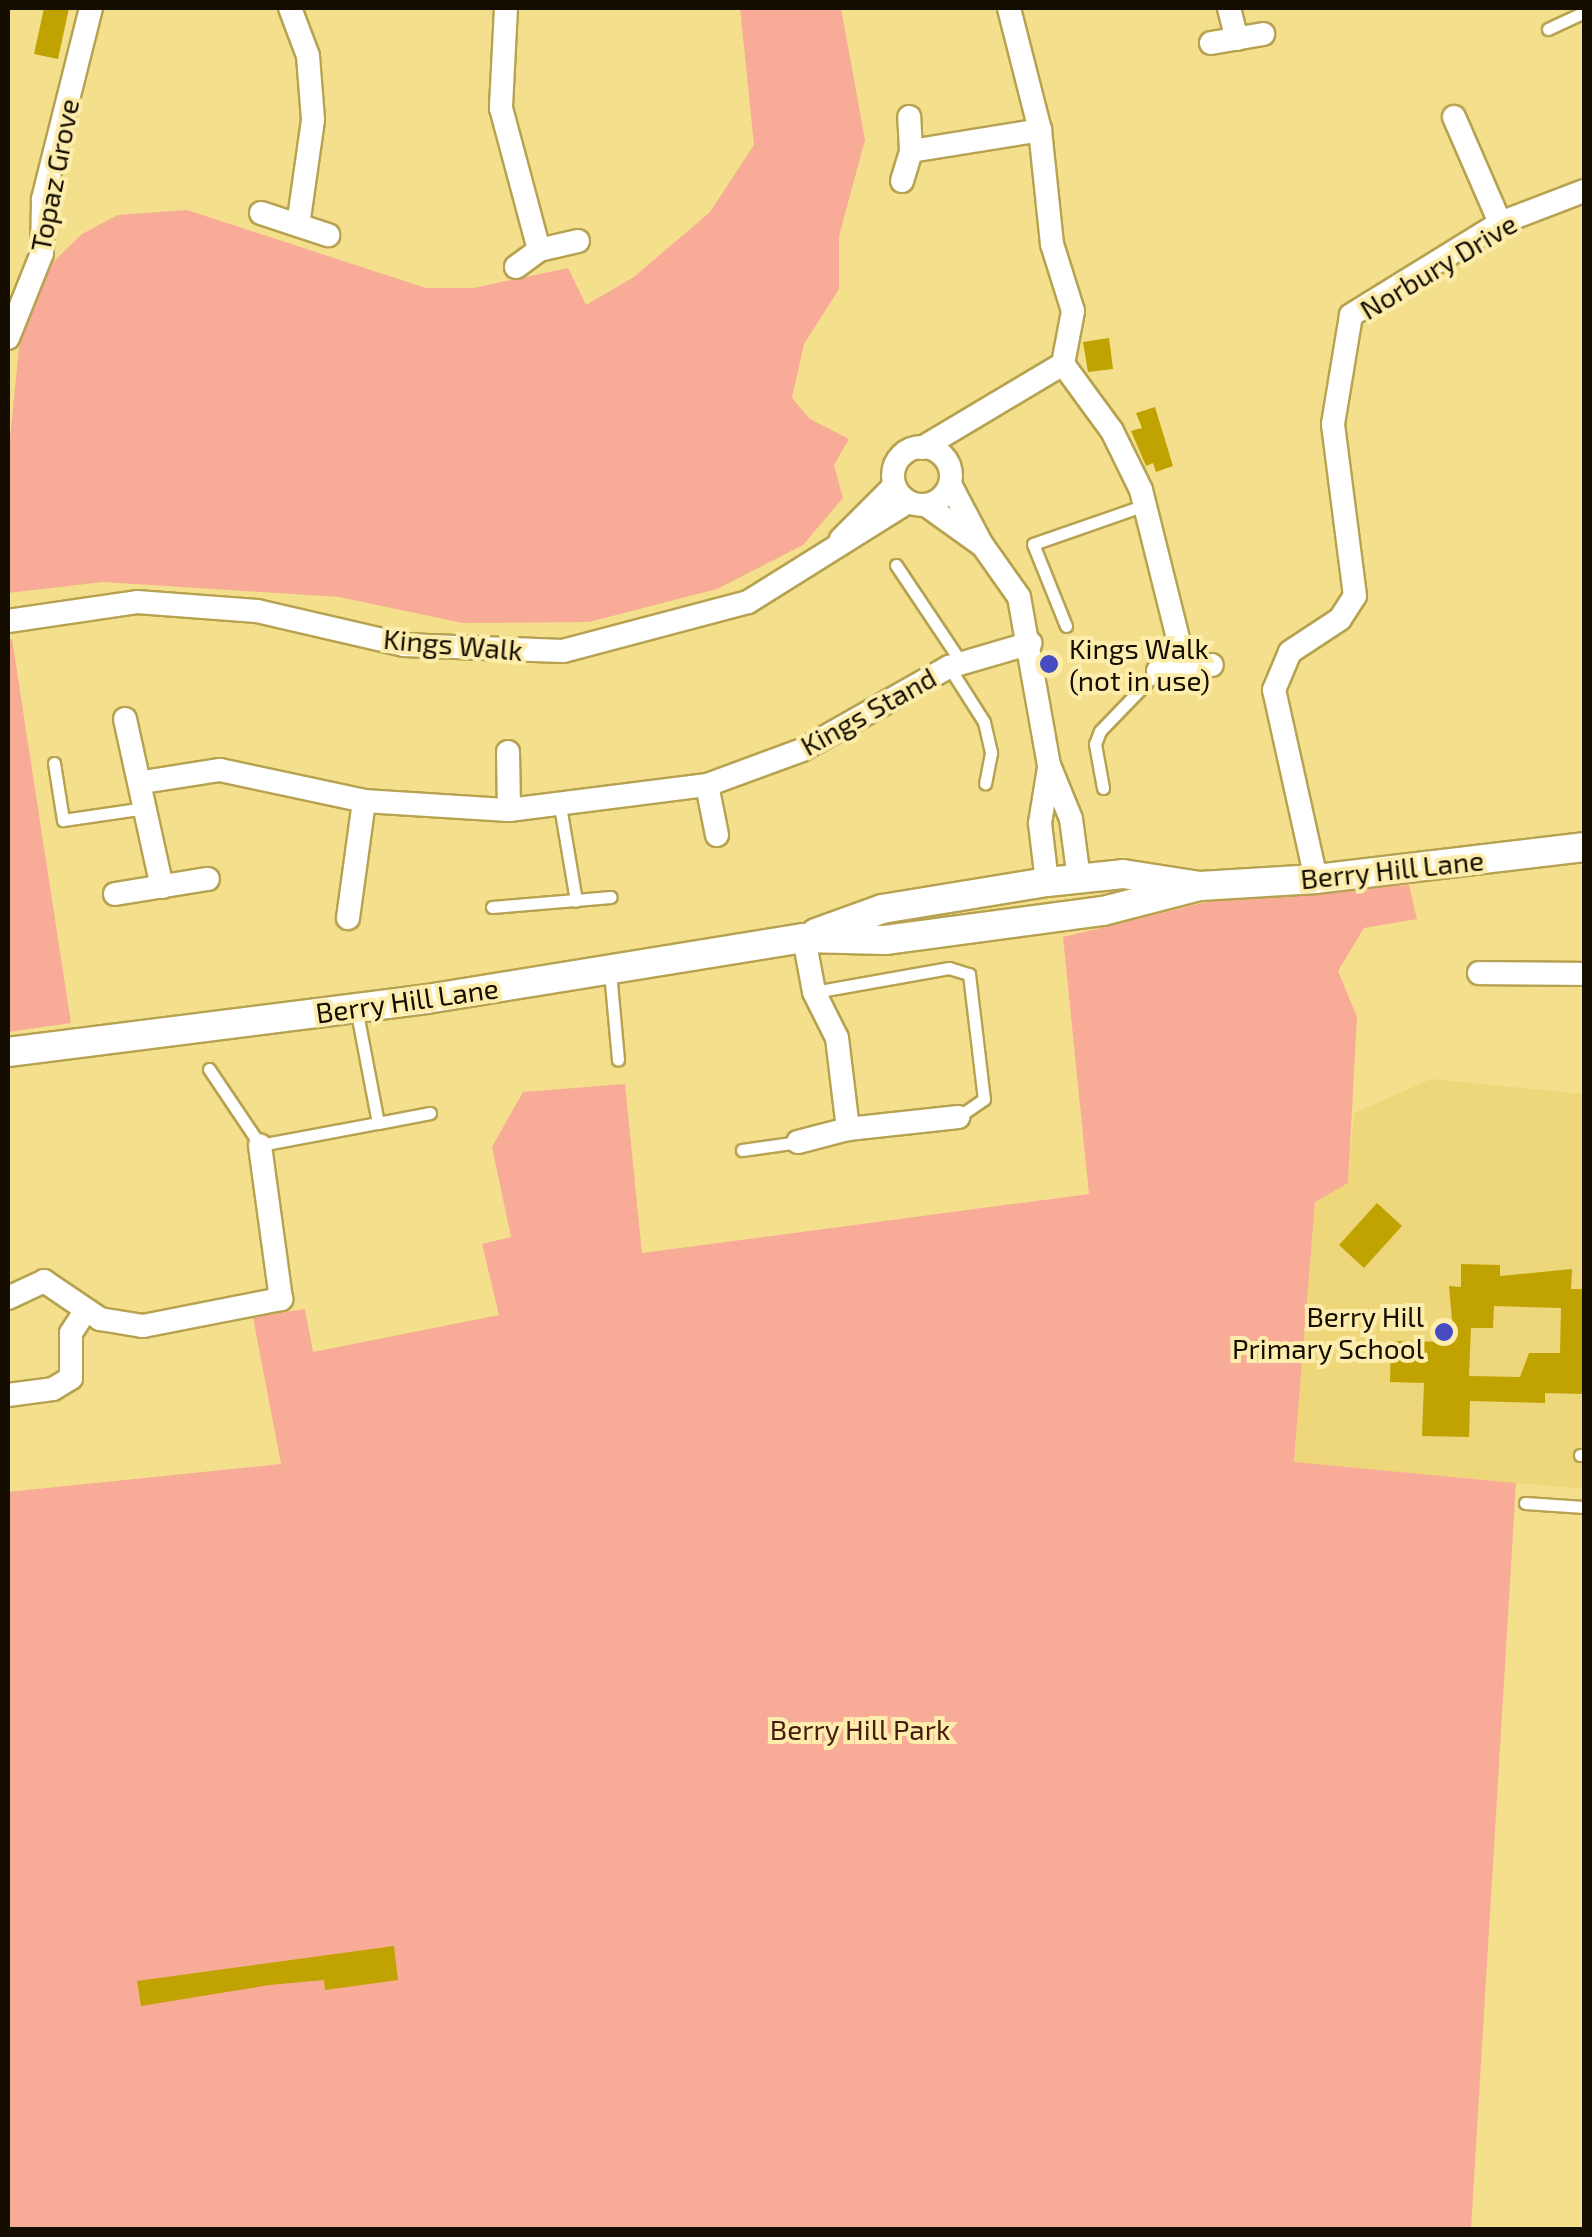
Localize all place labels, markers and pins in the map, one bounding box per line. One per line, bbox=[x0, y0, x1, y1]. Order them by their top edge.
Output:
place label: Kings Walk (not in use) bbox=[1069, 631, 1210, 697]
marker: Kings Walk (not in use) bbox=[1038, 653, 1060, 675]
place label: Berry Hill Primary School bbox=[1231, 1299, 1424, 1365]
marker: Berry Hill Primary School bbox=[1433, 1321, 1455, 1343]

